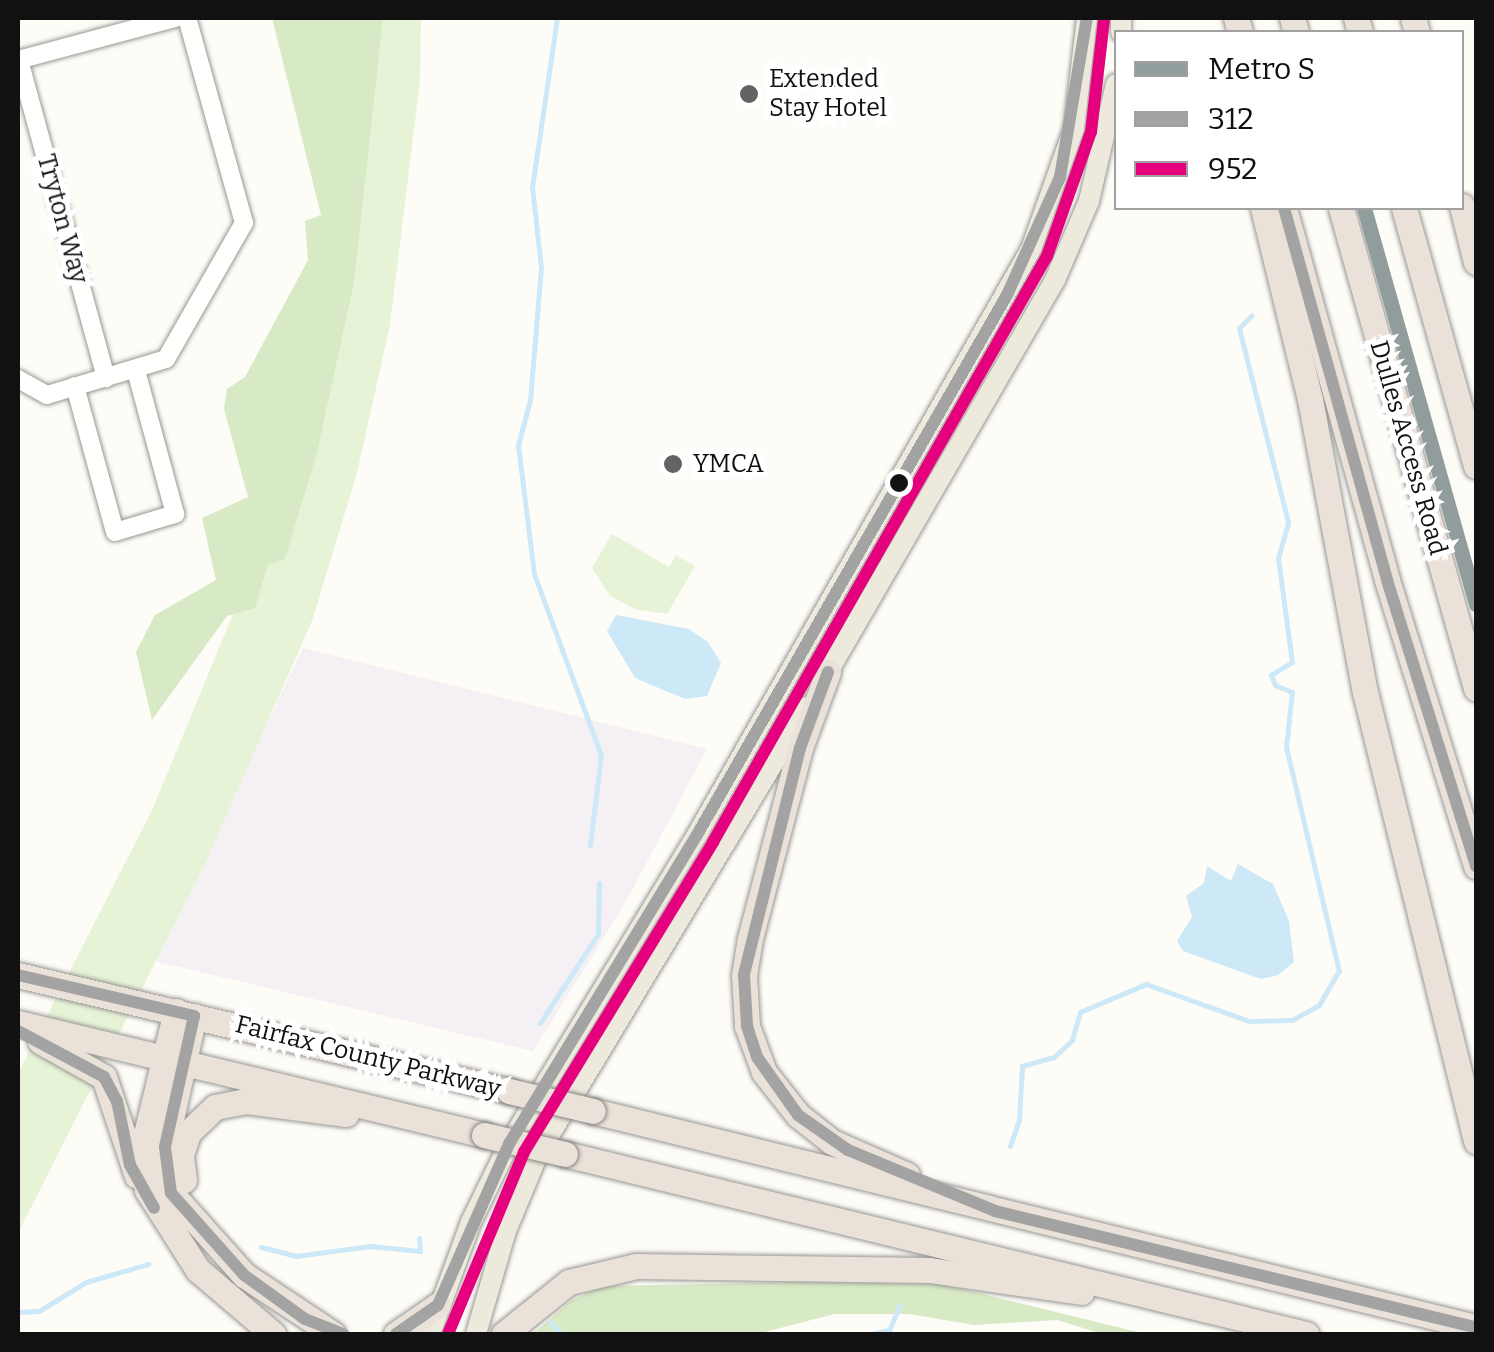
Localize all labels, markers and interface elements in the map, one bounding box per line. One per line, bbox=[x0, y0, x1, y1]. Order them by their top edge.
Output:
legend bbox=[1114, 30, 1464, 210]
text: Metro S bbox=[1208, 51, 1315, 87]
place label: Extended Stay Hotel bbox=[769, 65, 887, 124]
marker: Extended Stay Hotel bbox=[738, 83, 760, 105]
text: 312 bbox=[1208, 101, 1254, 137]
street label: Tryton Way bbox=[30, 151, 94, 287]
text: 952 bbox=[1208, 151, 1257, 187]
street label: Dulles Access Road bbox=[1363, 337, 1453, 559]
place label: YMCA bbox=[693, 449, 764, 479]
marker: YMCA bbox=[662, 453, 684, 475]
unlabelled marker bbox=[889, 473, 909, 493]
street label: Fairfax County Parkway bbox=[232, 1009, 504, 1105]

